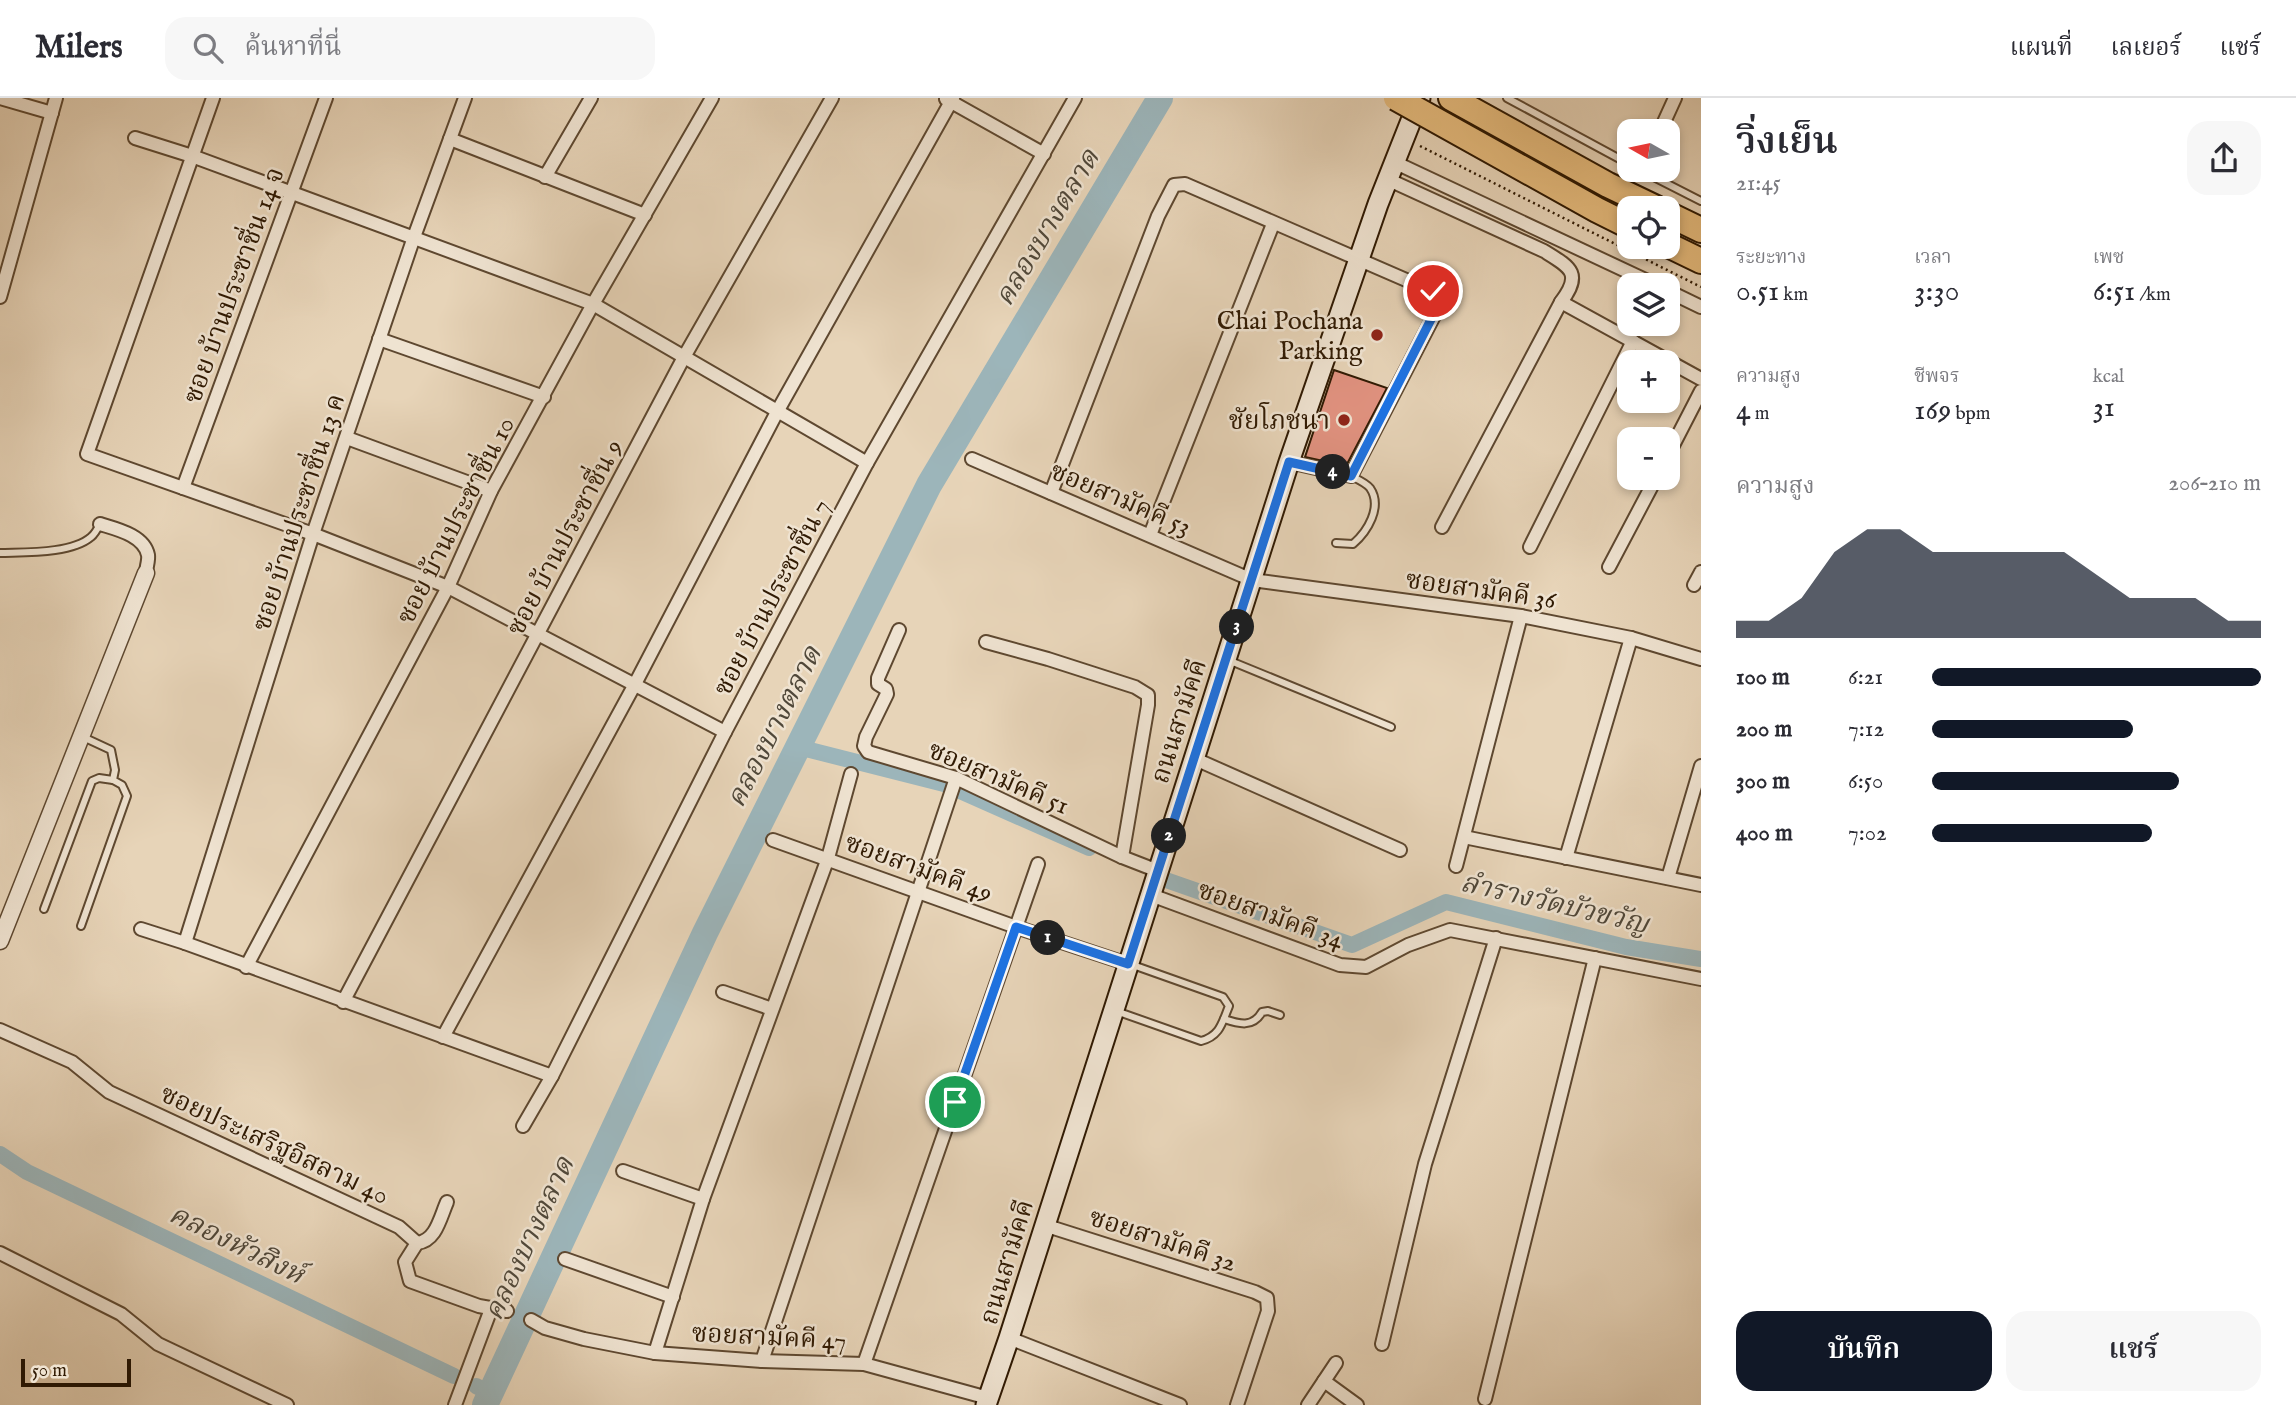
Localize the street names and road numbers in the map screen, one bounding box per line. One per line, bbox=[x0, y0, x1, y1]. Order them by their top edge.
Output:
street label: ซอย บ้านประชาชื่น 14 จ bbox=[173, 162, 292, 408]
street label: ซอย บ้านประชาชื่น 13 ค bbox=[242, 388, 353, 635]
street label: ซอย บ้านประชาชื่น 10 bbox=[386, 410, 523, 630]
street label: ซอย บ้านประชาชื่น 9 bbox=[496, 432, 631, 641]
street label: ซอยสามัคคี 53 bbox=[1045, 455, 1196, 544]
street label: ซอย บ้านประชาชื่น 7 bbox=[703, 492, 838, 702]
street label: ซอยสามัคคี 36 bbox=[1404, 564, 1559, 618]
street label: ถนนสามัคคี bbox=[1144, 655, 1215, 788]
street label: ซอยสามัคคี 51 bbox=[923, 734, 1074, 823]
street label: ซอยสามัคคี 49 bbox=[840, 826, 997, 910]
street label: ซอยสามัคคี 34 bbox=[1193, 874, 1348, 957]
street label: ซอยประเสริฐอิสลาม 40 bbox=[155, 1078, 394, 1213]
street label: ถนนสามัคคี bbox=[973, 1196, 1042, 1329]
street label: ซอยสามัคคี 32 bbox=[1085, 1201, 1240, 1280]
street label: ซอยสามัคคี 47 bbox=[691, 1317, 847, 1358]

